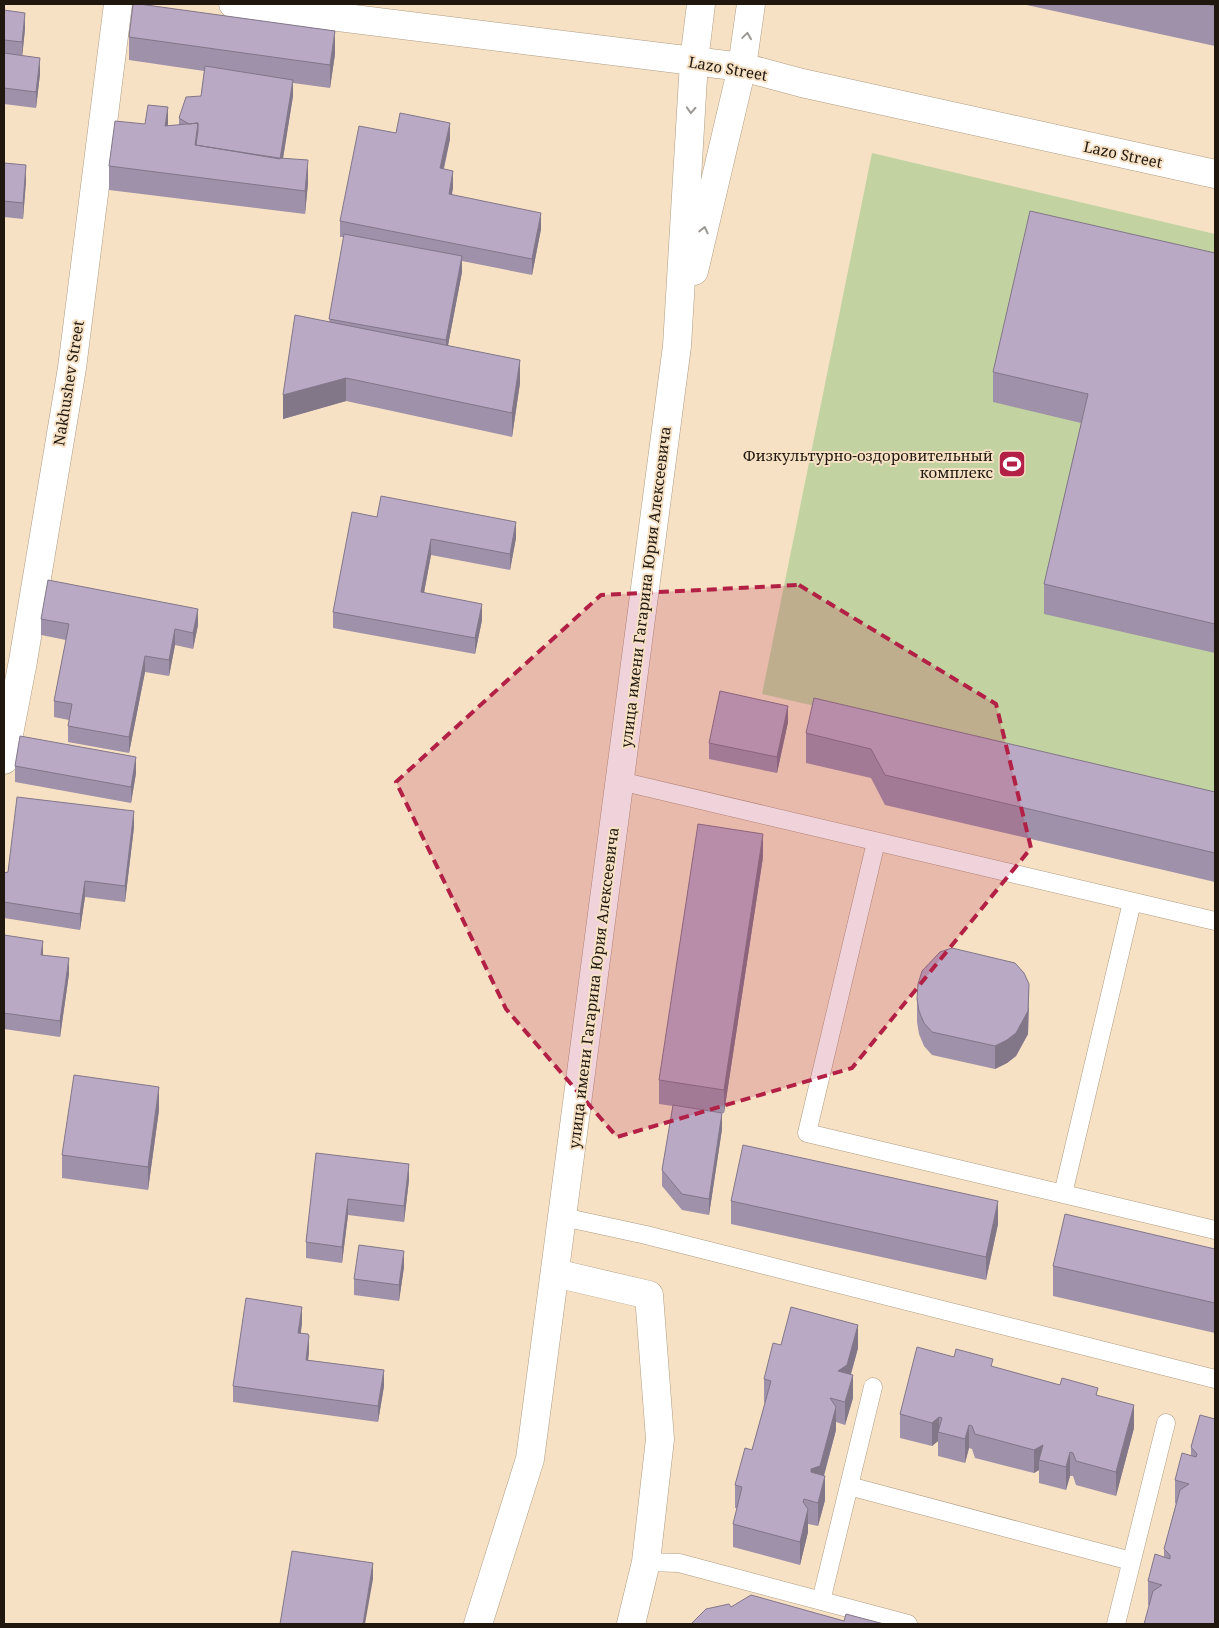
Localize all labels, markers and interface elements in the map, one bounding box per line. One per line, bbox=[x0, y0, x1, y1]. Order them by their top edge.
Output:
one-way arrow bbox=[741, 31, 751, 40]
street label: Lazo Street bbox=[687, 51, 769, 85]
one-way arrow bbox=[685, 106, 696, 114]
street label: Lazo Street bbox=[1082, 136, 1164, 172]
one-way arrow bbox=[698, 226, 709, 235]
street label: Nakhushev Street bbox=[48, 319, 88, 447]
street label: улица имени Гагарина Юрия Алексеевича bbox=[615, 425, 675, 749]
place label: Физкультурно-оздоровительный комплекс bbox=[743, 445, 993, 482]
sports icon: Физкультурно-оздоровительный комплекс bbox=[997, 449, 1027, 479]
street label: улица имени Гагарина Юрия Алексеевича bbox=[563, 826, 623, 1150]

